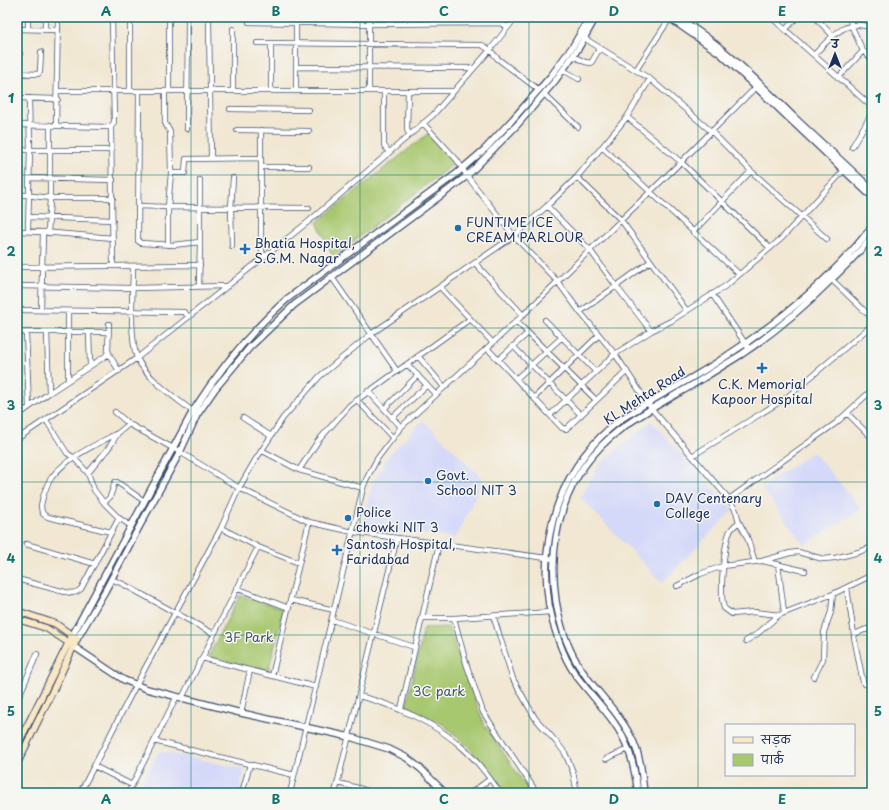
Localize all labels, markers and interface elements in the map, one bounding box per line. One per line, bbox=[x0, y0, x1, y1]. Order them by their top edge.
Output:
text: A bbox=[101, 1, 111, 20]
text: B bbox=[272, 1, 281, 20]
text: C bbox=[439, 1, 449, 20]
text: D bbox=[609, 1, 619, 20]
text: E bbox=[778, 1, 786, 20]
north arrow bbox=[815, 34, 855, 74]
text: उ bbox=[830, 35, 840, 52]
text: 1 bbox=[8, 88, 14, 107]
text: 1 bbox=[875, 88, 881, 107]
place label: FUNTIME ICE CREAM PARLOUR bbox=[466, 212, 583, 246]
marker: FUNTIME ICE CREAM PARLOUR bbox=[453, 223, 463, 233]
place label: Bhatia Hospital, S.G.M. Nagar bbox=[254, 233, 355, 267]
text: 2 bbox=[6, 241, 16, 260]
text: 2 bbox=[873, 241, 883, 260]
marker: Bhatia Hospital, S.G.M. Nagar bbox=[239, 243, 251, 255]
street label: KL Mehta Road bbox=[599, 361, 689, 429]
marker: C.K. Memorial Kapoor Hospital bbox=[756, 362, 768, 374]
place label: C.K. Memorial Kapoor Hospital bbox=[711, 374, 813, 408]
text: 3 bbox=[7, 395, 16, 414]
text: 3 bbox=[874, 395, 883, 414]
place label: Govt. School NIT 3 bbox=[436, 465, 517, 499]
marker: Govt. School NIT 3 bbox=[423, 476, 433, 486]
place label: DAV Centenary College bbox=[665, 488, 762, 522]
marker: DAV Centenary College bbox=[652, 499, 662, 509]
place label: Police chowki NIT 3 bbox=[356, 502, 439, 536]
marker: Police chowki NIT 3 bbox=[343, 513, 353, 523]
place label: Santosh Hospital, Faridabad bbox=[346, 534, 456, 568]
marker: Santosh Hospital, Faridabad bbox=[331, 544, 343, 556]
text: 4 bbox=[7, 548, 16, 567]
text: 4 bbox=[874, 548, 883, 567]
park label: 3F Park bbox=[224, 627, 274, 646]
park label: 3C park bbox=[413, 681, 465, 700]
text: 5 bbox=[7, 701, 15, 720]
text: 5 bbox=[874, 701, 882, 720]
legend bbox=[725, 724, 855, 776]
text: सड़क bbox=[760, 730, 792, 748]
text: पार्क bbox=[760, 750, 785, 768]
text: A bbox=[101, 789, 111, 808]
text: B bbox=[272, 789, 281, 808]
text: C bbox=[439, 789, 449, 808]
text: D bbox=[609, 789, 619, 808]
text: E bbox=[778, 789, 786, 808]

